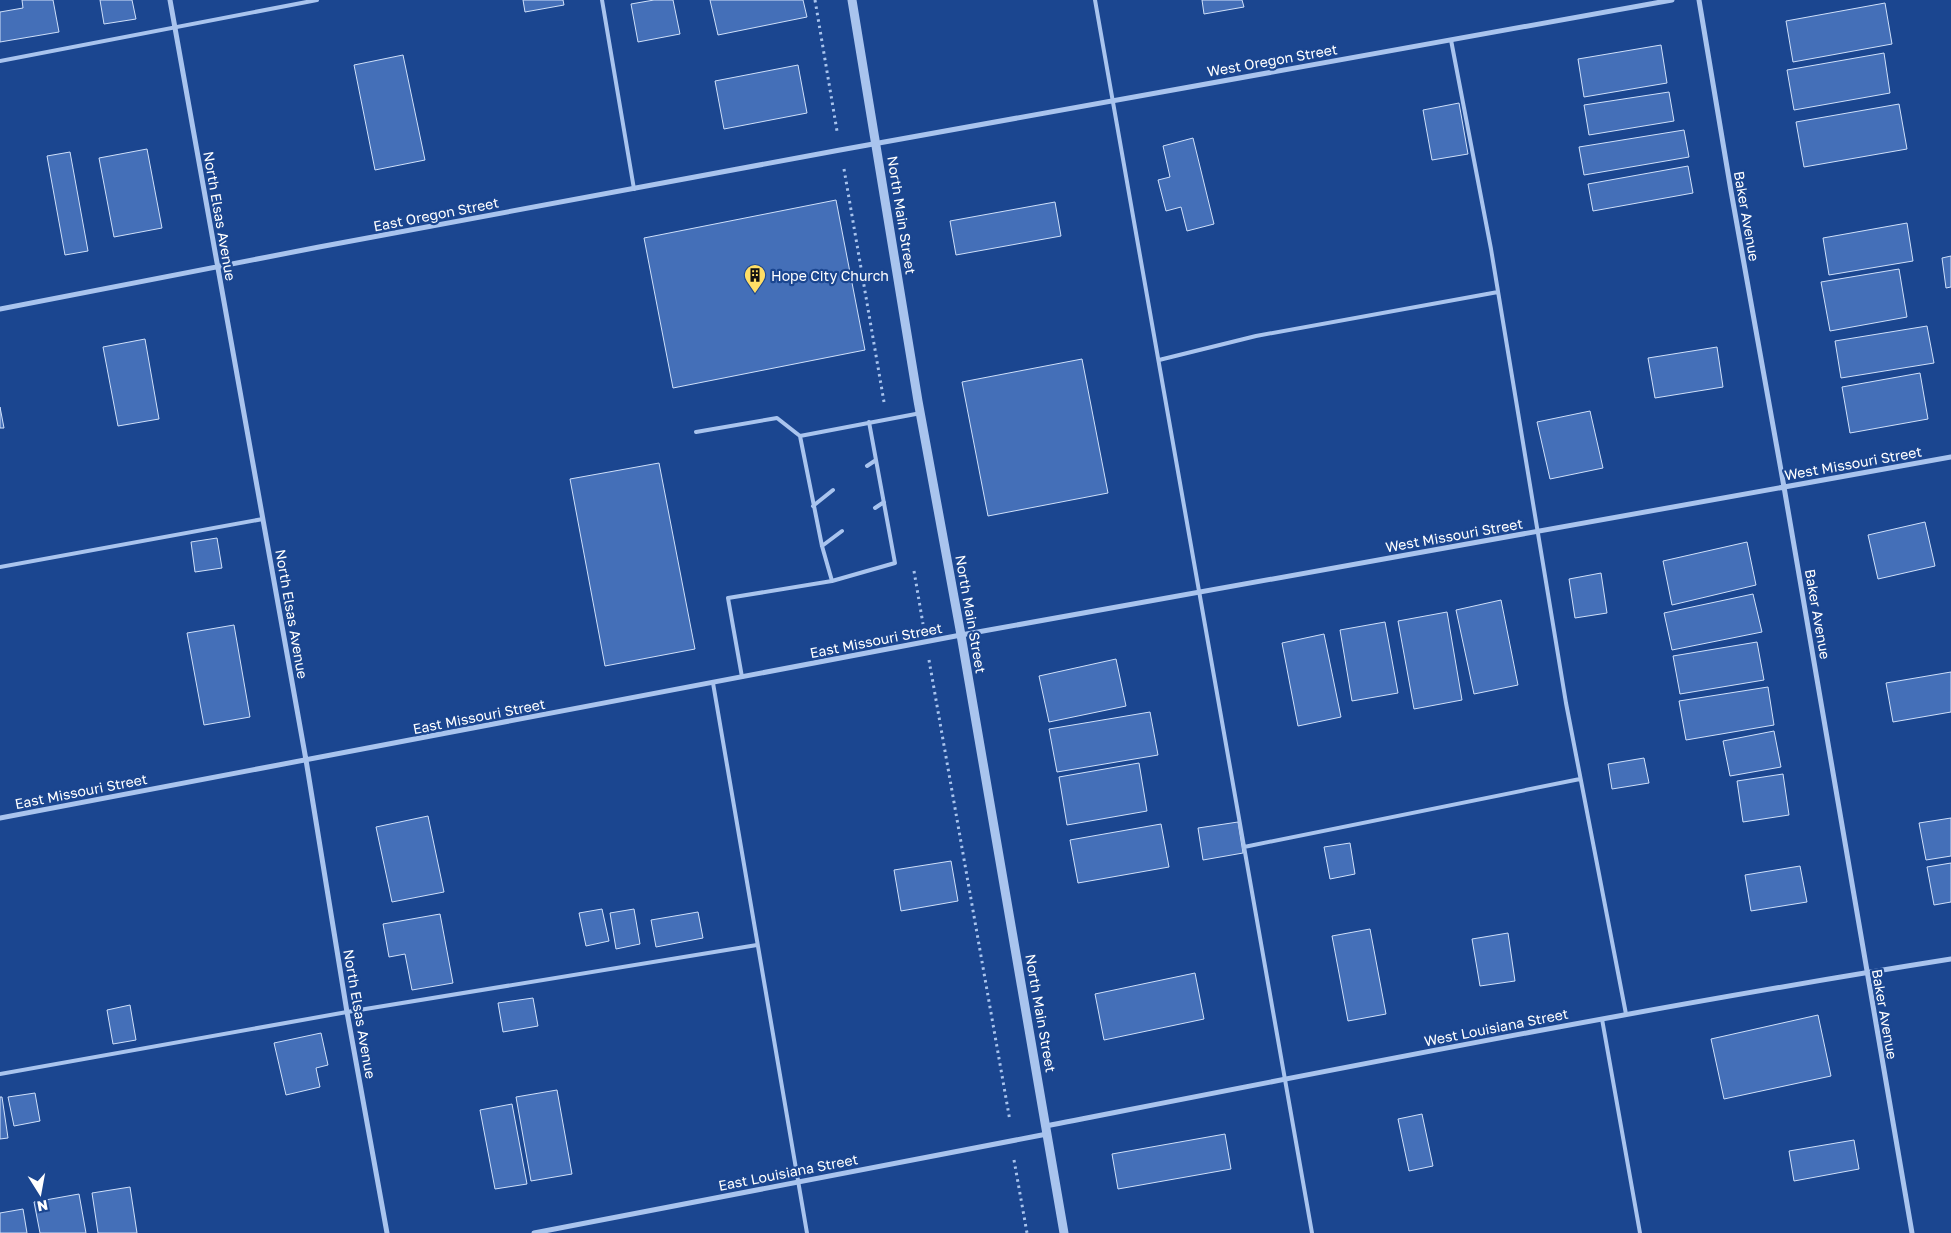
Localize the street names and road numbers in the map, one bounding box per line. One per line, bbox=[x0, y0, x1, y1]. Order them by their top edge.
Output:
street label: West Oregon Street bbox=[1206, 40, 1338, 80]
street label: North Elsas Avenue bbox=[200, 150, 240, 282]
street label: North Main Street bbox=[884, 155, 920, 275]
street label: Baker Avenue bbox=[1731, 170, 1763, 262]
street label: East Oregon Street bbox=[372, 194, 500, 234]
street label: West Missouri Street bbox=[1783, 443, 1923, 483]
street label: West Missouri Street bbox=[1384, 515, 1524, 555]
street label: North Elsas Avenue bbox=[272, 548, 312, 680]
street label: North Main Street bbox=[952, 554, 990, 674]
street label: Baker Avenue bbox=[1802, 568, 1834, 660]
street label: East Missouri Street bbox=[808, 619, 944, 661]
street label: East Missouri Street bbox=[411, 695, 547, 737]
street label: East Missouri Street bbox=[13, 770, 149, 812]
street label: North Elsas Avenue bbox=[340, 948, 380, 1080]
street label: North Main Street bbox=[1022, 953, 1060, 1073]
street label: Baker Avenue bbox=[1869, 968, 1901, 1060]
street label: West Louisiana Street bbox=[1422, 1005, 1570, 1049]
street label: East Louisiana Street bbox=[717, 1150, 859, 1194]

